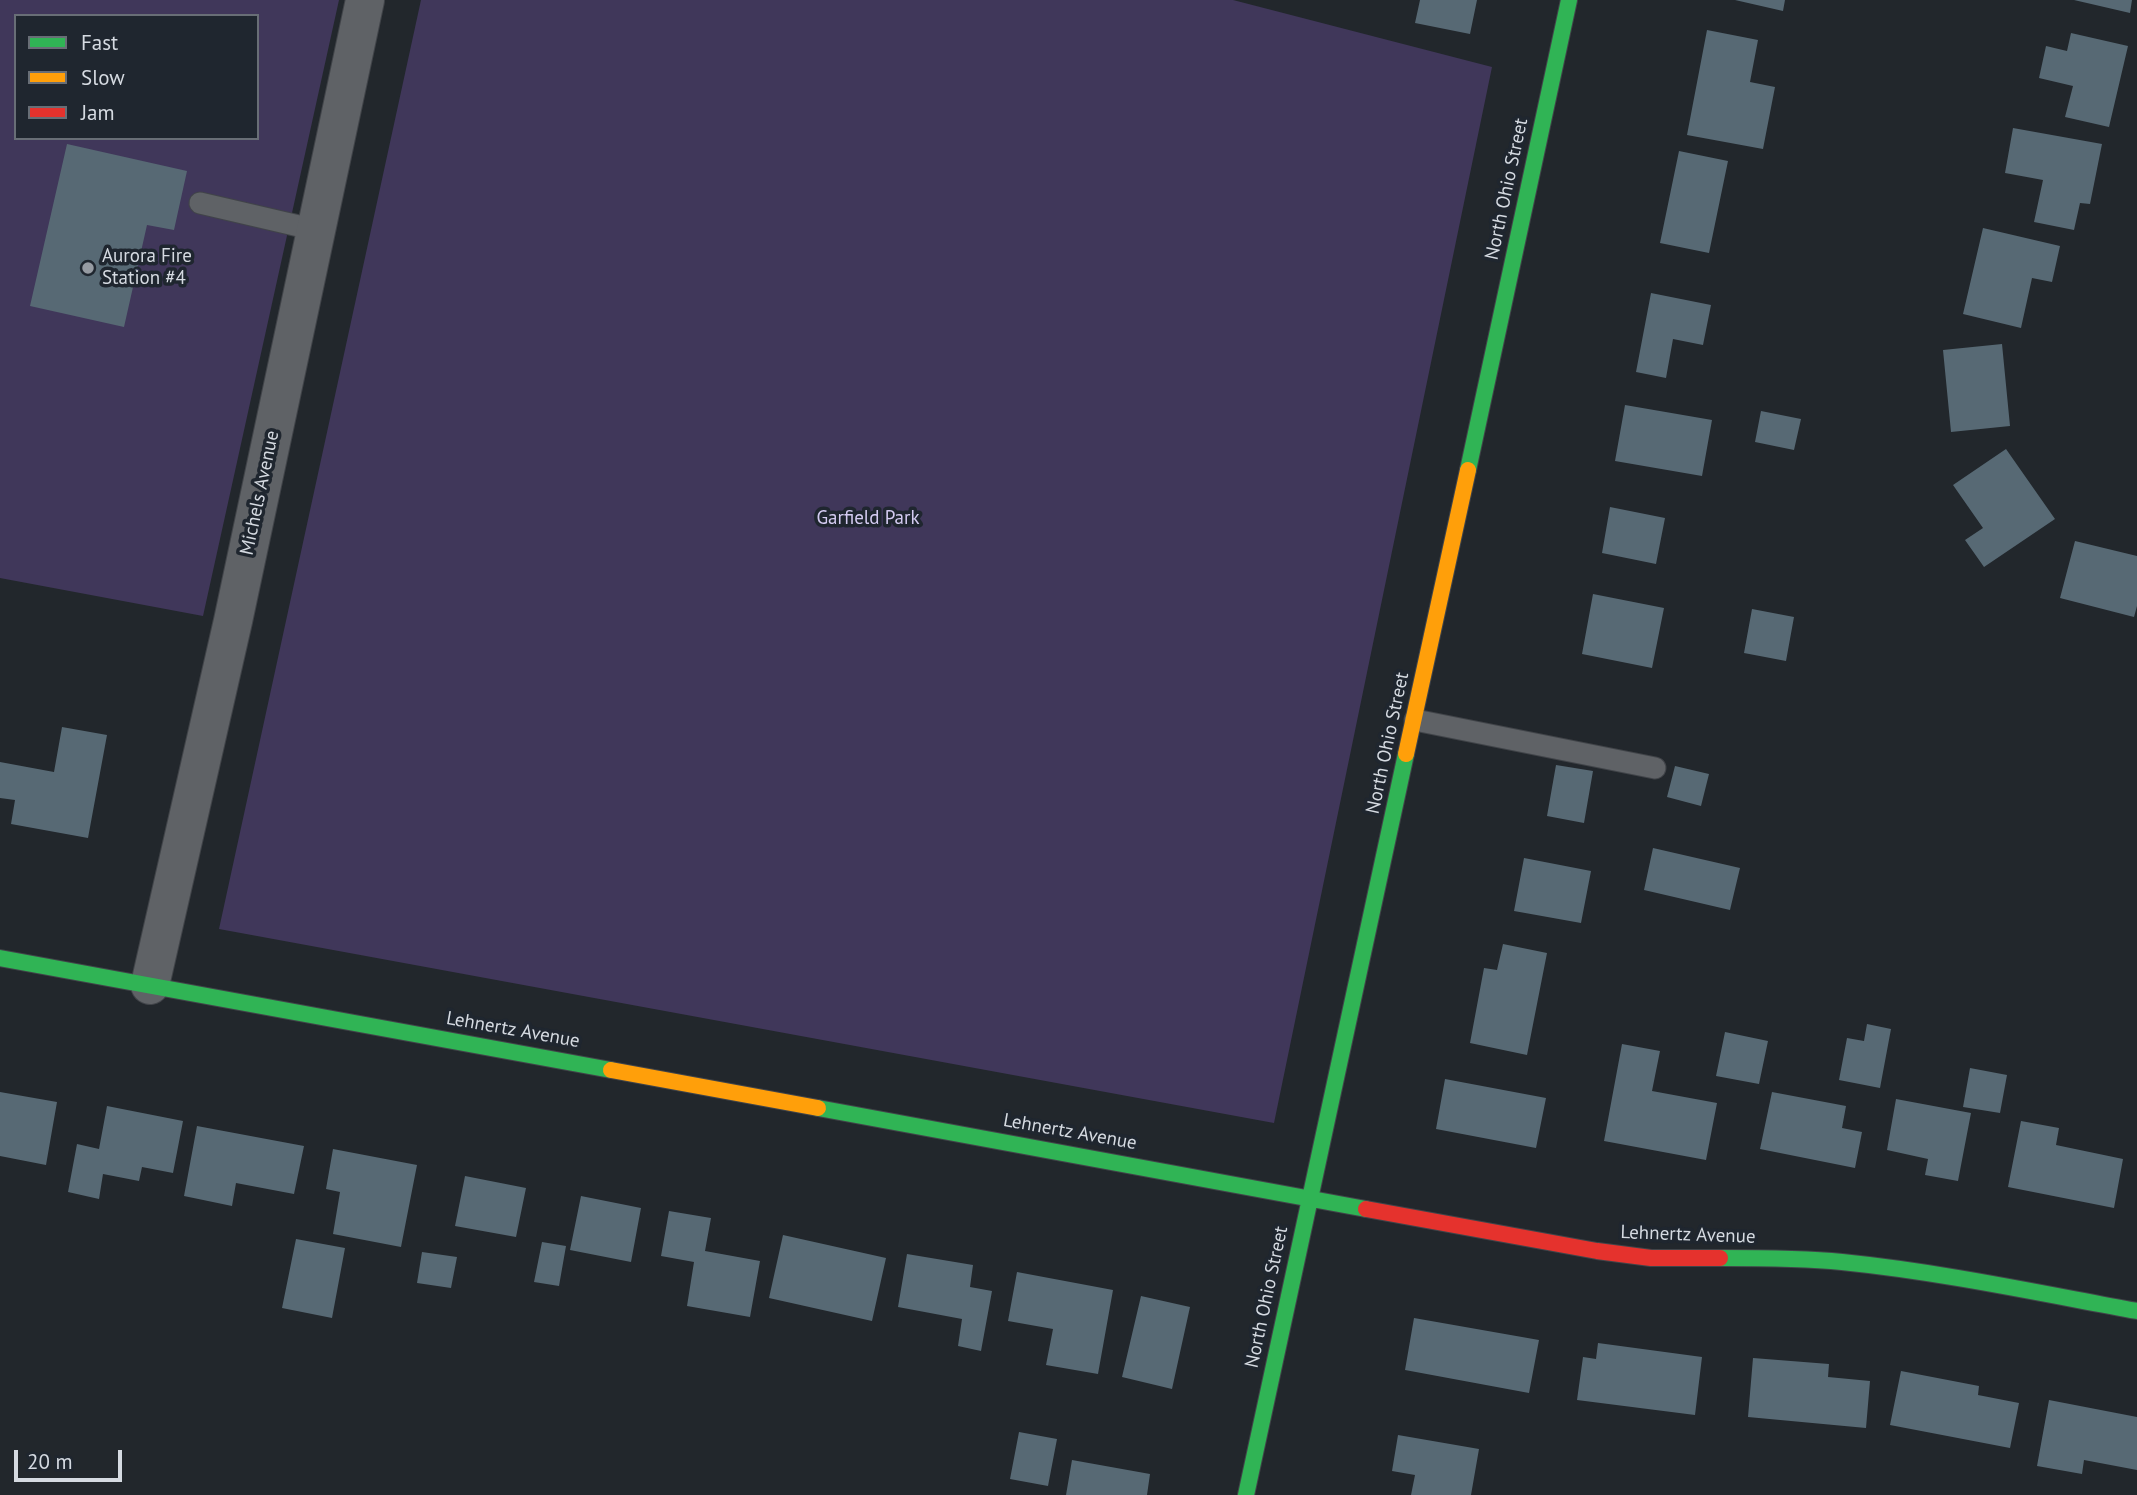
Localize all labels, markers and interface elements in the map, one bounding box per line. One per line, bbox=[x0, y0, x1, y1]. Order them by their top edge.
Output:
legend bbox=[14, 14, 259, 140]
text: Fast bbox=[81, 29, 118, 56]
text: Slow bbox=[81, 64, 125, 91]
text: Jam bbox=[81, 99, 115, 126]
street label: North Ohio Street bbox=[1481, 116, 1533, 262]
place label: Aurora Fire Station #4 bbox=[102, 246, 192, 290]
marker: Aurora Fire Station #4 bbox=[80, 260, 96, 276]
street label: Michels Avenue bbox=[236, 429, 284, 557]
park label: Garfield Park bbox=[816, 508, 920, 530]
street label: North Ohio Street bbox=[1362, 670, 1414, 816]
street label: Lehnertz Avenue bbox=[444, 1007, 582, 1053]
street label: Lehnertz Avenue bbox=[1001, 1109, 1139, 1155]
street label: Lehnertz Avenue bbox=[1620, 1221, 1756, 1249]
street label: North Ohio Street bbox=[1241, 1224, 1293, 1370]
scale bar bbox=[18, 1436, 126, 1480]
text: 20 m bbox=[27, 1448, 73, 1475]

